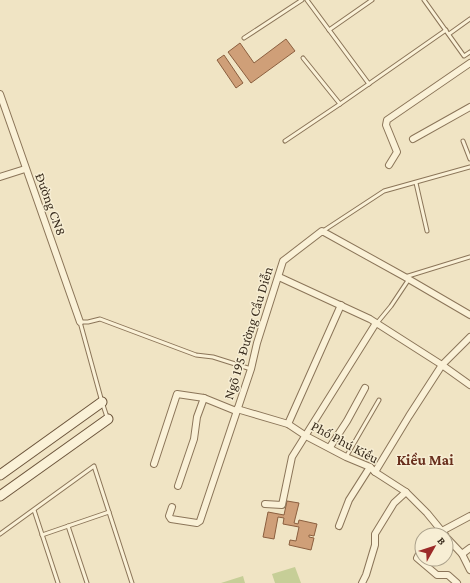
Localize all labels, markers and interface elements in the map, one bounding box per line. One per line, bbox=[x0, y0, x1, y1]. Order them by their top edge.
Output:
street label: Đường CN8 bbox=[32, 170, 70, 238]
street label: Ngõ 195 Đường Cầu Diễn bbox=[220, 264, 276, 401]
street label: Phố Phú Kiều bbox=[309, 418, 382, 467]
district label: Kiều Mai bbox=[396, 452, 454, 468]
north arrow bbox=[414, 527, 454, 567]
text: B bbox=[435, 534, 449, 547]

